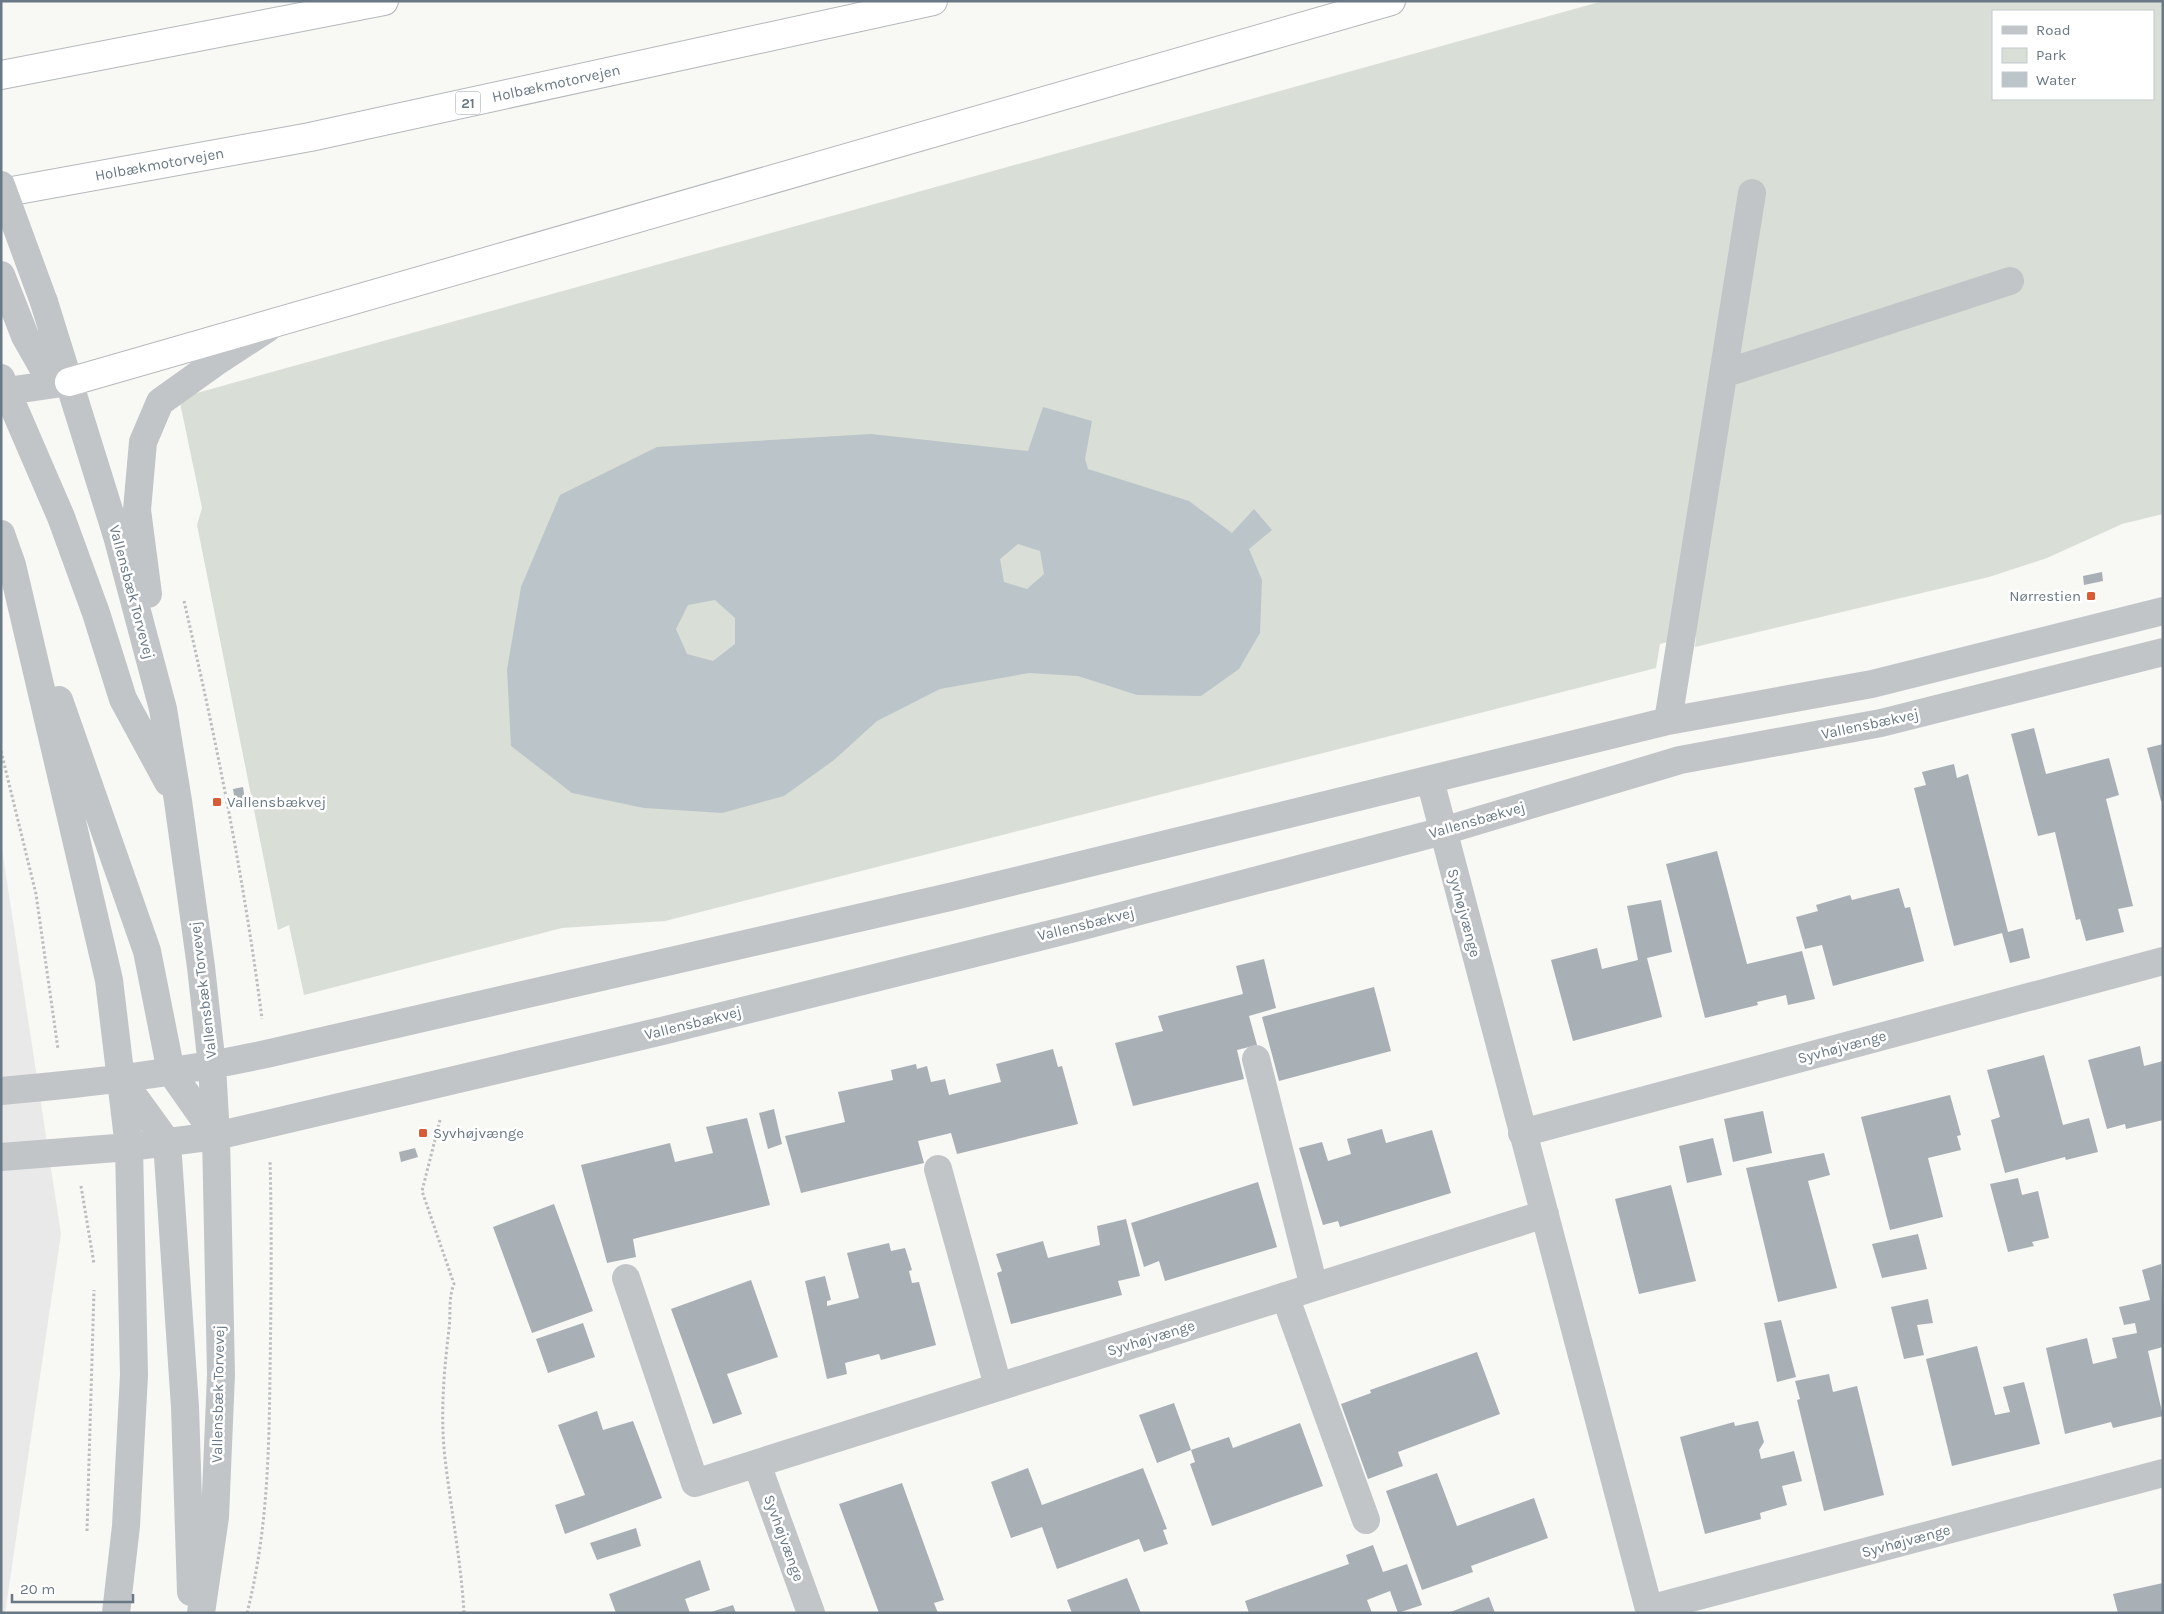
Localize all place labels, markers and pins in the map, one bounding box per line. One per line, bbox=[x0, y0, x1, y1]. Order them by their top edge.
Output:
place label: Nørrestien bbox=[2009, 587, 2081, 605]
marker: Nørrestien bbox=[2085, 590, 2097, 602]
place label: Vallensbækvej bbox=[227, 793, 326, 811]
marker: Vallensbækvej bbox=[211, 796, 223, 808]
place label: Syvhøjvænge bbox=[433, 1124, 524, 1142]
marker: Syvhøjvænge bbox=[417, 1127, 429, 1139]

